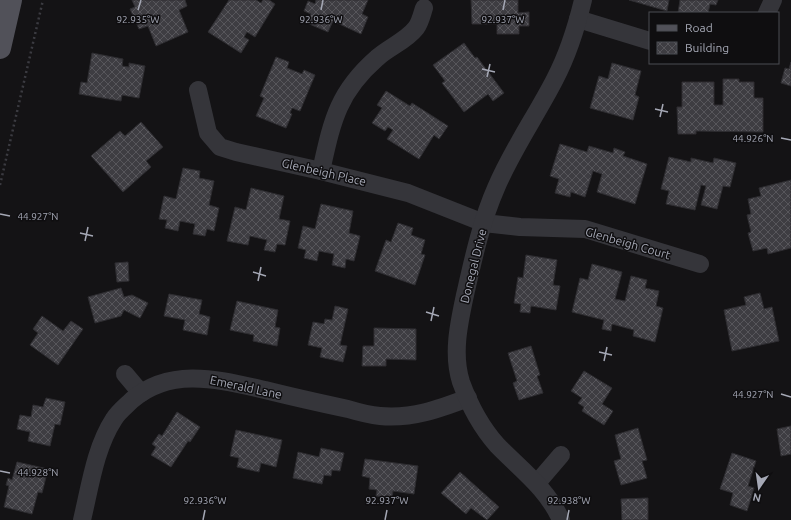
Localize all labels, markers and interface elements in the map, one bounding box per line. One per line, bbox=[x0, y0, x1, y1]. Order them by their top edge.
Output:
legend bbox=[649, 12, 779, 64]
text: 92.935°W bbox=[116, 14, 160, 25]
text: 92.936°W bbox=[299, 14, 343, 25]
text: 92.937°W bbox=[481, 14, 525, 25]
text: Road bbox=[685, 21, 713, 34]
text: Building bbox=[685, 41, 729, 54]
text: 44.926°N bbox=[732, 133, 774, 144]
street label: Glenbeigh Place bbox=[280, 156, 368, 188]
text: 44.927°N bbox=[17, 211, 59, 222]
street label: Glenbeigh Court bbox=[584, 225, 672, 261]
street label: Donegal Drive bbox=[457, 227, 489, 305]
street label: Emerald Lane bbox=[209, 373, 283, 401]
text: 44.927°N bbox=[732, 389, 774, 400]
text: 44.928°N bbox=[17, 467, 59, 478]
north arrow bbox=[739, 468, 779, 508]
text: N bbox=[751, 491, 762, 505]
text: 92.936°W bbox=[183, 495, 227, 506]
text: 92.937°W bbox=[365, 495, 409, 506]
text: 92.938°W bbox=[547, 495, 591, 506]

